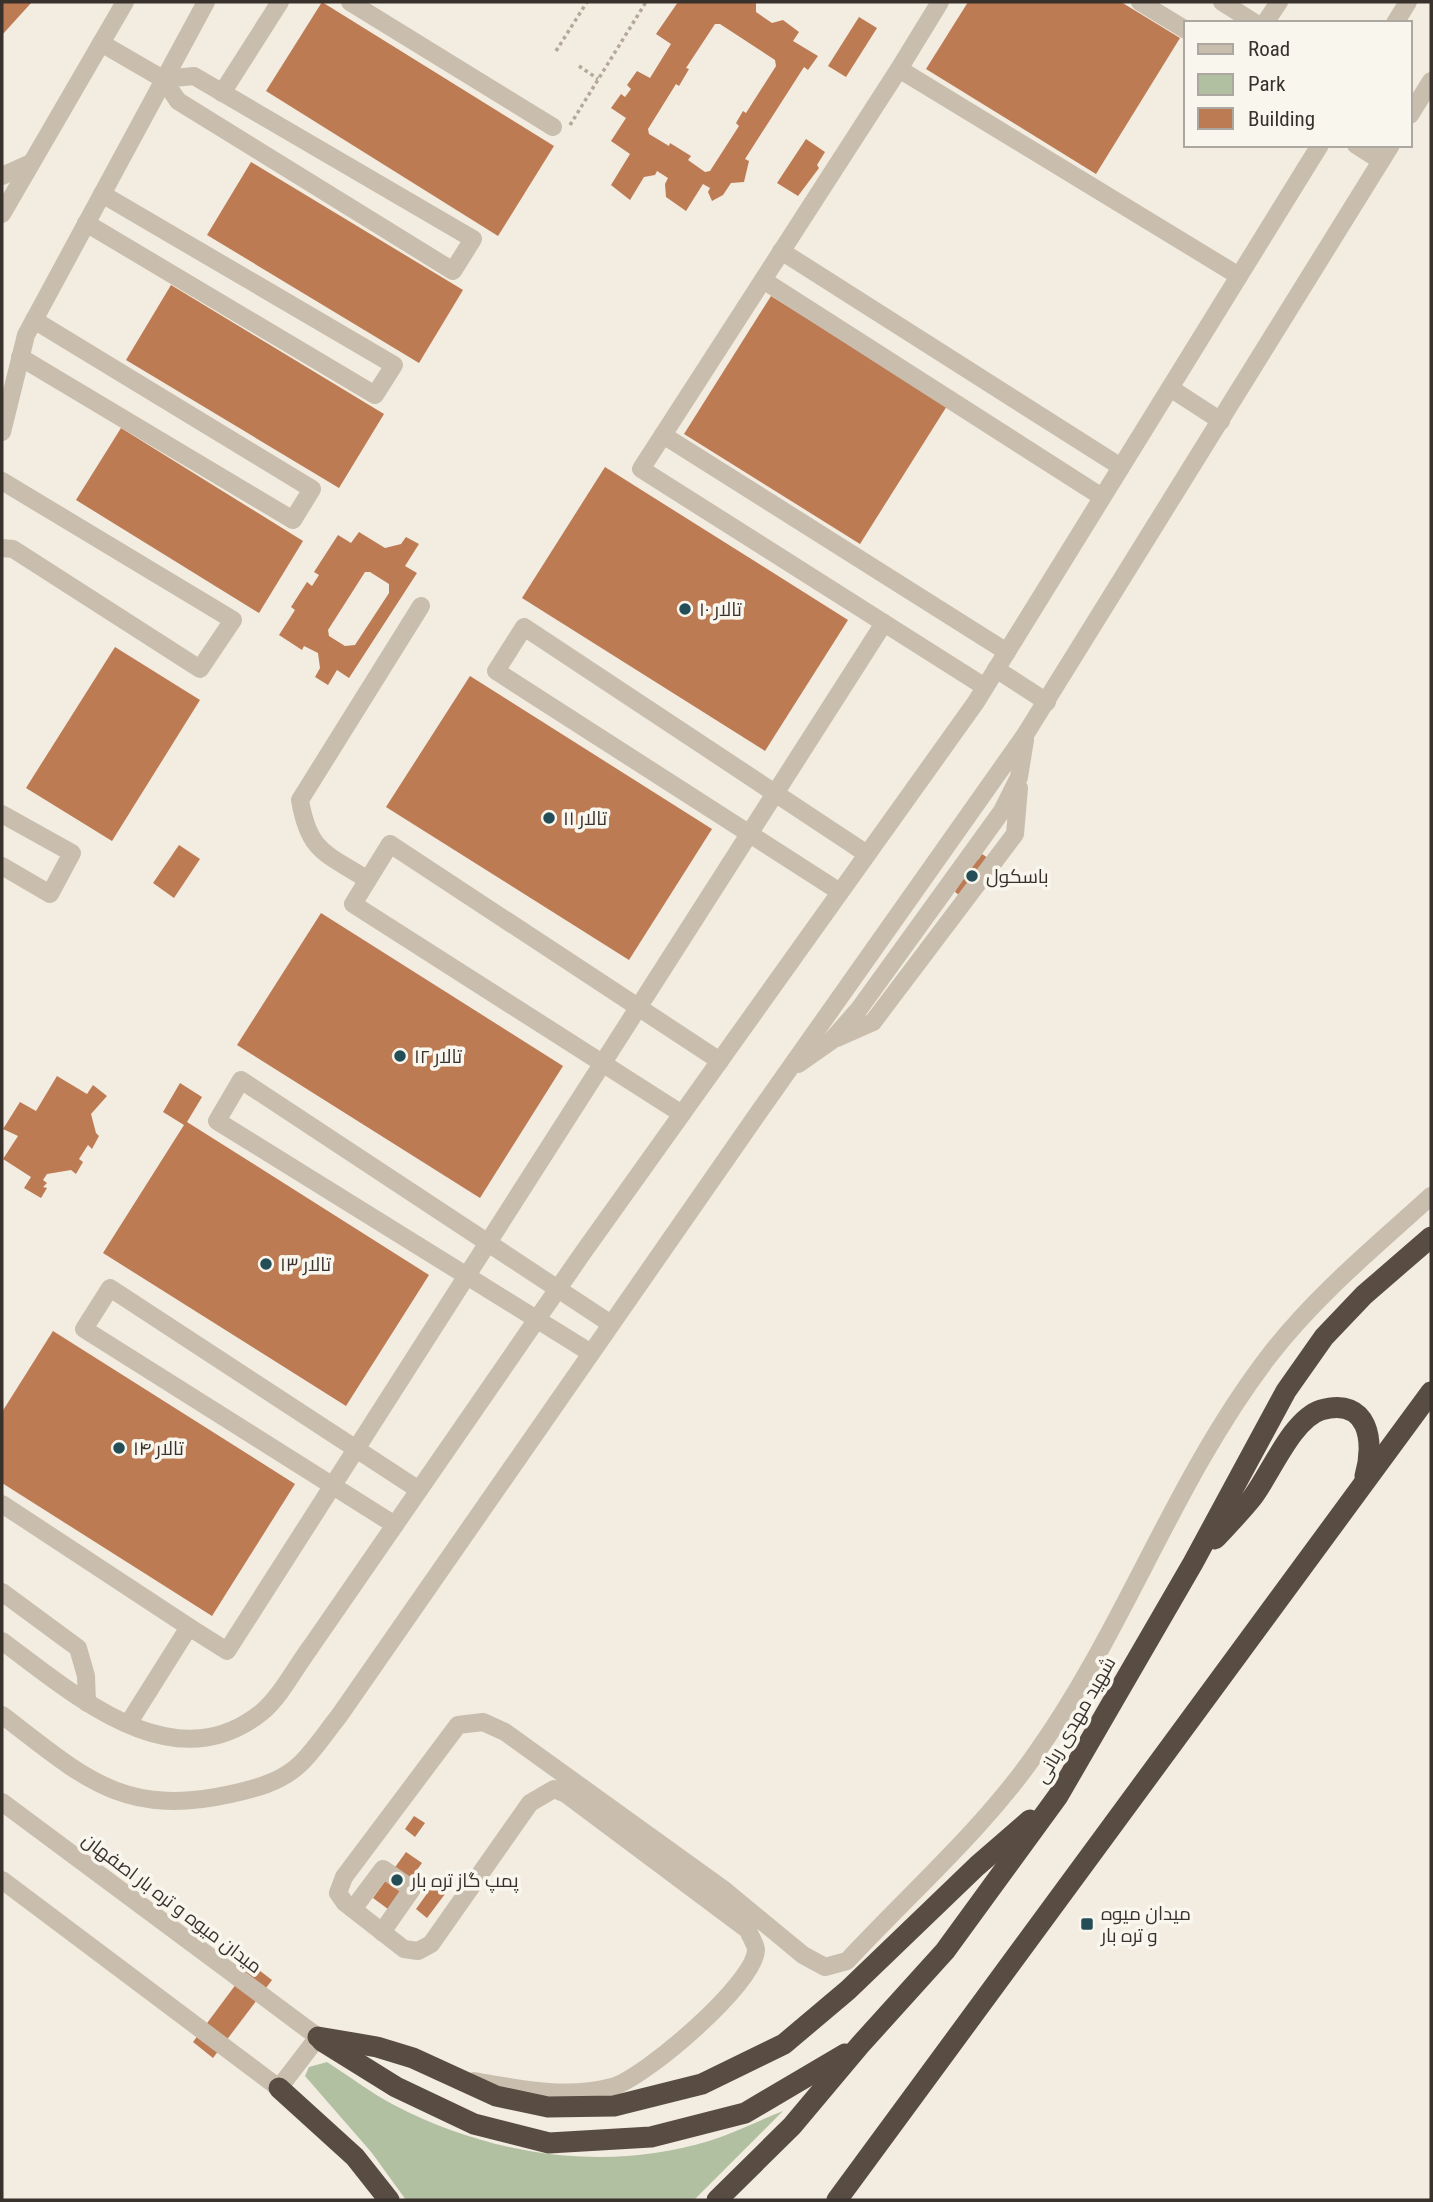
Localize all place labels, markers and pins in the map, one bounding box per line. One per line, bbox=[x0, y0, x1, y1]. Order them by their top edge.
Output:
place label: تالار ۱۰ bbox=[699, 598, 742, 621]
marker: تالار ۱۰ bbox=[677, 601, 693, 617]
place label: تالار ۱۱ bbox=[563, 807, 607, 830]
marker: تالار ۱۱ bbox=[541, 810, 557, 826]
place label: باسكول bbox=[986, 865, 1049, 888]
marker: باسكول bbox=[964, 868, 980, 884]
place label: تالار ۱۲ bbox=[414, 1045, 462, 1068]
marker: تالار ۱۲ bbox=[392, 1048, 408, 1064]
place label: تالار ۱۳ bbox=[280, 1253, 331, 1276]
marker: تالار ۱۳ bbox=[258, 1256, 274, 1272]
place label: تالار ۱۴ bbox=[133, 1437, 184, 1460]
marker: تالار ۱۴ bbox=[111, 1440, 127, 1456]
place label: پمپ گاز تره بار bbox=[410, 1869, 518, 1893]
marker: پمپ گاز تره بار bbox=[389, 1872, 405, 1888]
place label: میدان میوه و تره بار bbox=[1100, 1902, 1191, 1947]
marker: میدان میوه و تره بار bbox=[1079, 1916, 1095, 1932]

